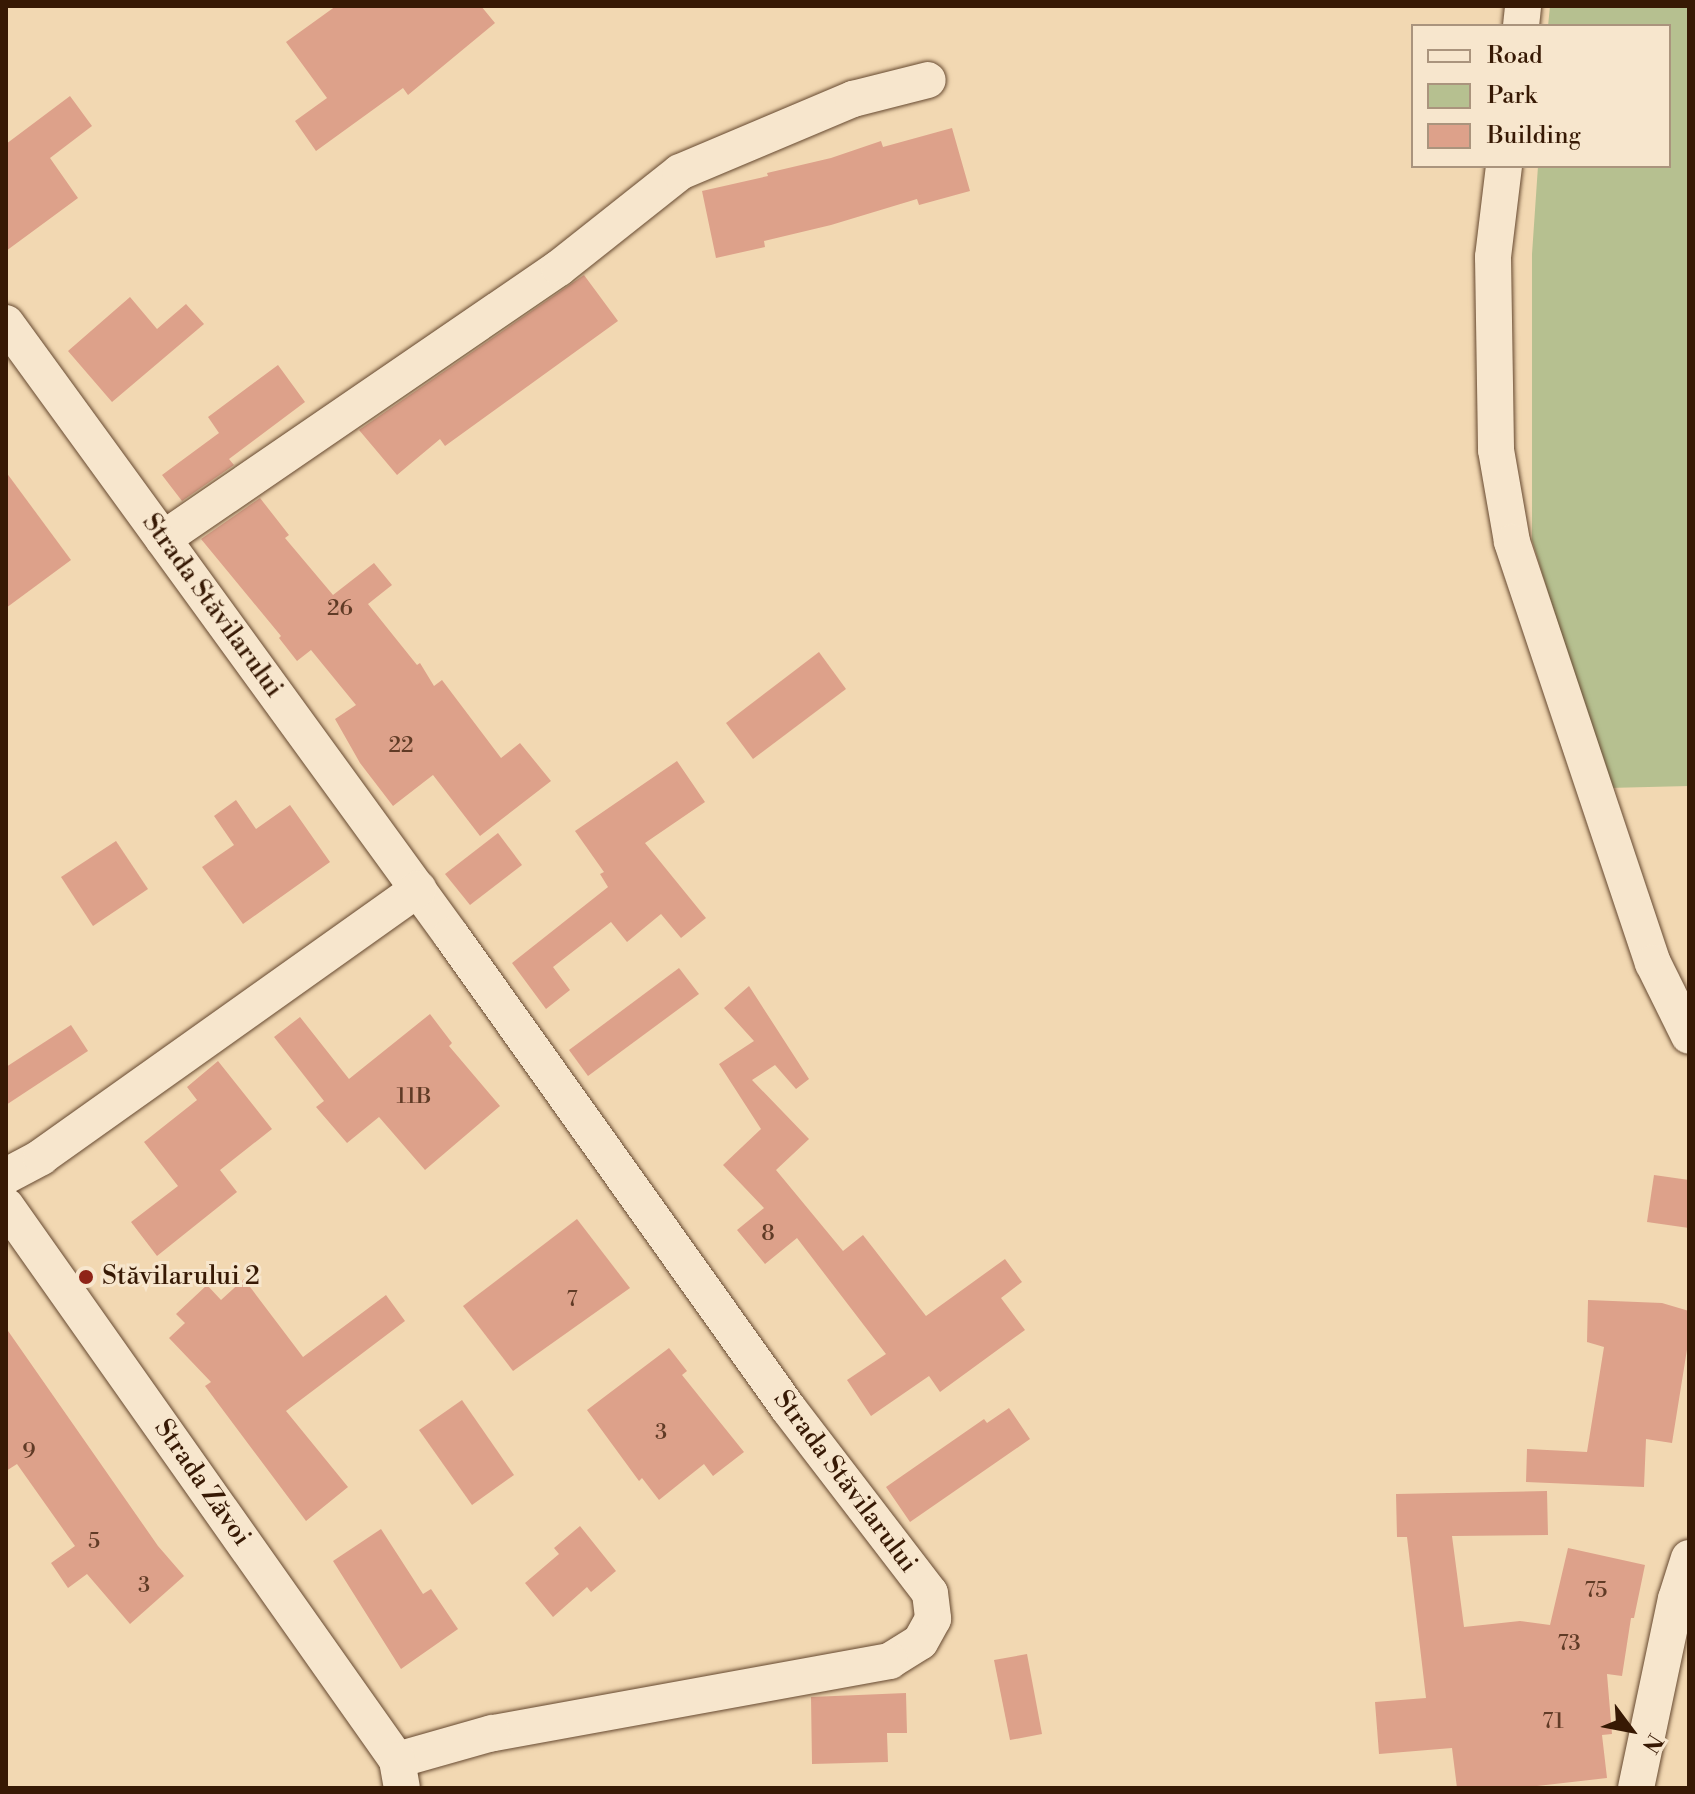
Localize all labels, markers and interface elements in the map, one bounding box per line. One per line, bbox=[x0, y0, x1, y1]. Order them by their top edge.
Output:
legend bbox=[1411, 24, 1671, 168]
text: Road bbox=[1487, 41, 1543, 71]
text: Park bbox=[1487, 81, 1537, 111]
text: Building bbox=[1487, 121, 1581, 151]
street label: Strada Stăvilarului bbox=[135, 508, 289, 704]
house number: 26 bbox=[327, 596, 353, 622]
house number: 22 bbox=[388, 733, 414, 759]
house number: 11B bbox=[396, 1084, 432, 1110]
house number: 8 bbox=[761, 1221, 775, 1247]
place label: Stăvilarului 2 bbox=[102, 1261, 260, 1293]
marker: Stăvilarului 2 bbox=[77, 1268, 95, 1286]
house number: 7 bbox=[566, 1287, 578, 1313]
street label: Strada Stăvilarului bbox=[767, 1385, 923, 1579]
street label: Strada Zăvoi bbox=[147, 1414, 257, 1552]
house number: 3 bbox=[655, 1420, 667, 1446]
house number: 9 bbox=[22, 1439, 36, 1465]
house number: 5 bbox=[88, 1529, 100, 1555]
house number: 3 bbox=[138, 1573, 150, 1599]
house number: 75 bbox=[1585, 1578, 1607, 1604]
house number: 73 bbox=[1557, 1631, 1581, 1657]
north arrow bbox=[1591, 1690, 1671, 1770]
house number: 71 bbox=[1542, 1709, 1564, 1735]
text: N bbox=[1636, 1728, 1668, 1758]

